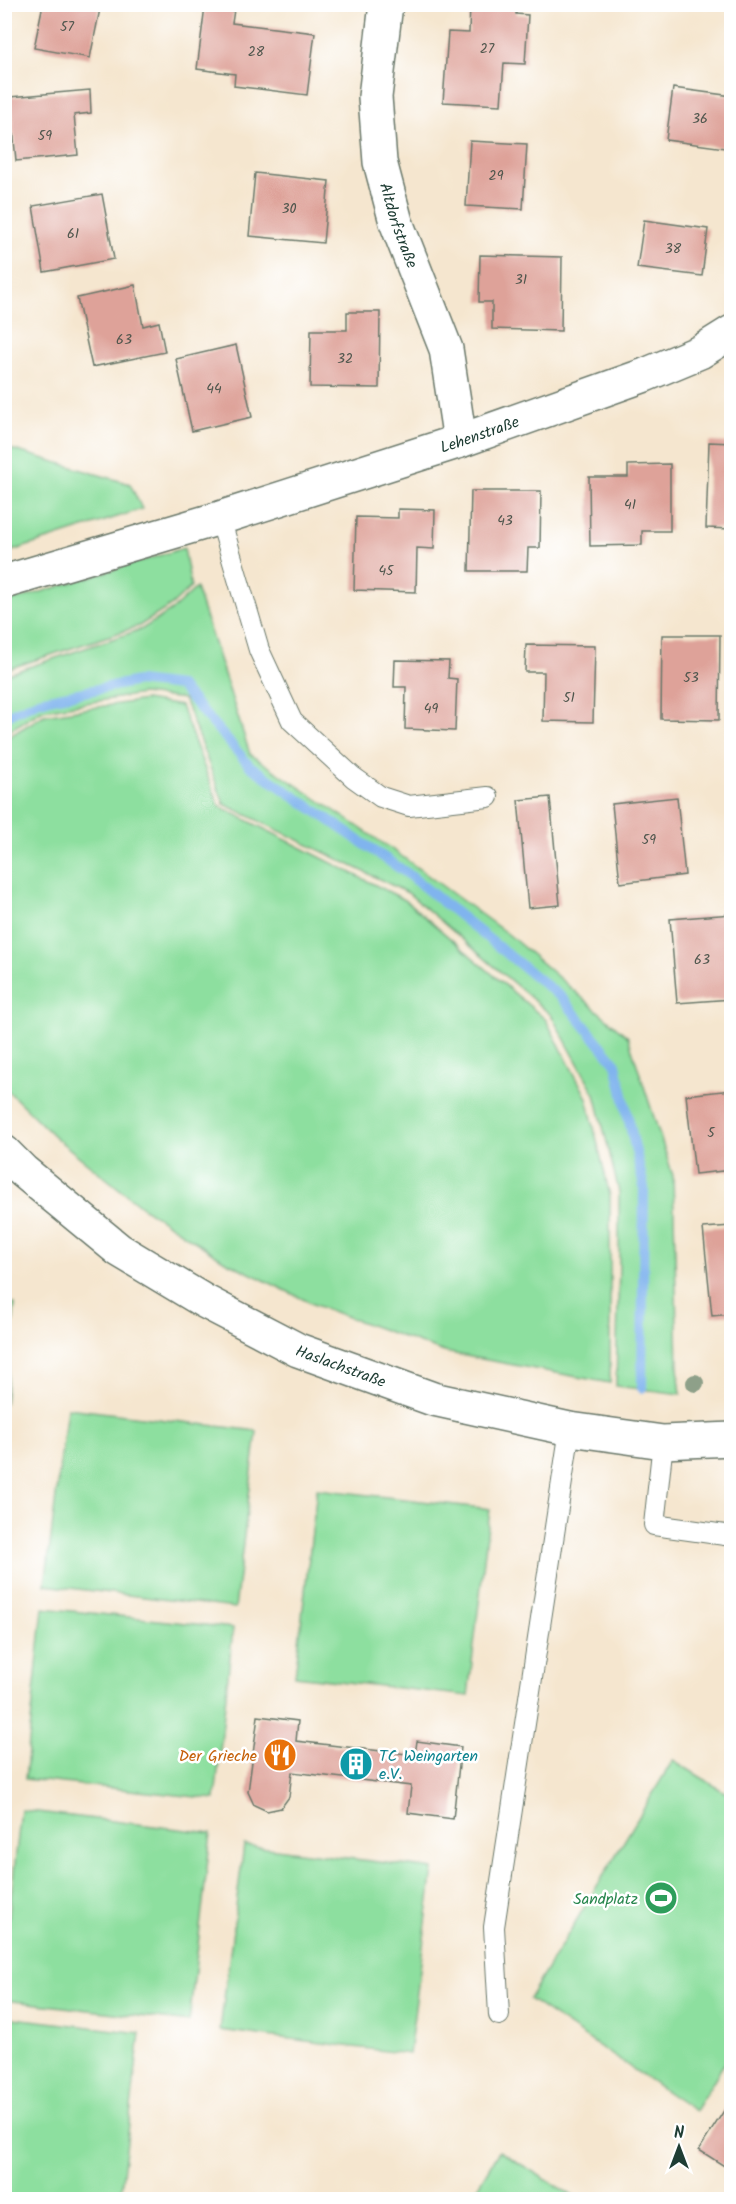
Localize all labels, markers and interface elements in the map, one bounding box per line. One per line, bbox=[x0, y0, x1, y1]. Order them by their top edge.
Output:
house number: 57 bbox=[60, 16, 75, 38]
house number: 27 bbox=[480, 38, 495, 60]
house number: 28 bbox=[248, 41, 265, 63]
house number: 36 bbox=[692, 108, 708, 130]
house number: 59 bbox=[38, 125, 52, 147]
house number: 29 bbox=[489, 165, 504, 187]
street label: Altdorfstraße bbox=[372, 180, 424, 272]
house number: 30 bbox=[282, 198, 297, 220]
house number: 61 bbox=[67, 223, 79, 245]
house number: 38 bbox=[665, 238, 682, 260]
house number: 31 bbox=[515, 269, 527, 291]
house number: 63 bbox=[116, 329, 132, 351]
house number: 32 bbox=[337, 348, 353, 370]
house number: 44 bbox=[206, 378, 222, 400]
street label: Lehenstraße bbox=[437, 410, 523, 461]
house number: 41 bbox=[624, 494, 636, 516]
house number: 43 bbox=[497, 510, 513, 532]
house number: 45 bbox=[378, 560, 395, 582]
house number: 53 bbox=[683, 667, 699, 689]
house number: 51 bbox=[563, 687, 575, 709]
house number: 49 bbox=[424, 698, 438, 720]
house number: 59 bbox=[642, 829, 656, 851]
house number: 63 bbox=[694, 949, 710, 971]
house number: 5 bbox=[707, 1122, 716, 1144]
street label: Haslachstraße bbox=[292, 1339, 389, 1395]
restaurant icon: Der Grieche bbox=[262, 1737, 298, 1773]
place label: Der Grieche bbox=[179, 1744, 257, 1769]
place label: TC Weingarten e.V. bbox=[379, 1744, 478, 1787]
building icon: TC Weingarten e.V. bbox=[338, 1746, 374, 1782]
sports icon: Sandplatz bbox=[643, 1880, 679, 1916]
place label: Sandplatz bbox=[573, 1887, 638, 1912]
north arrow bbox=[649, 2117, 709, 2177]
text: N bbox=[674, 2121, 684, 2146]

